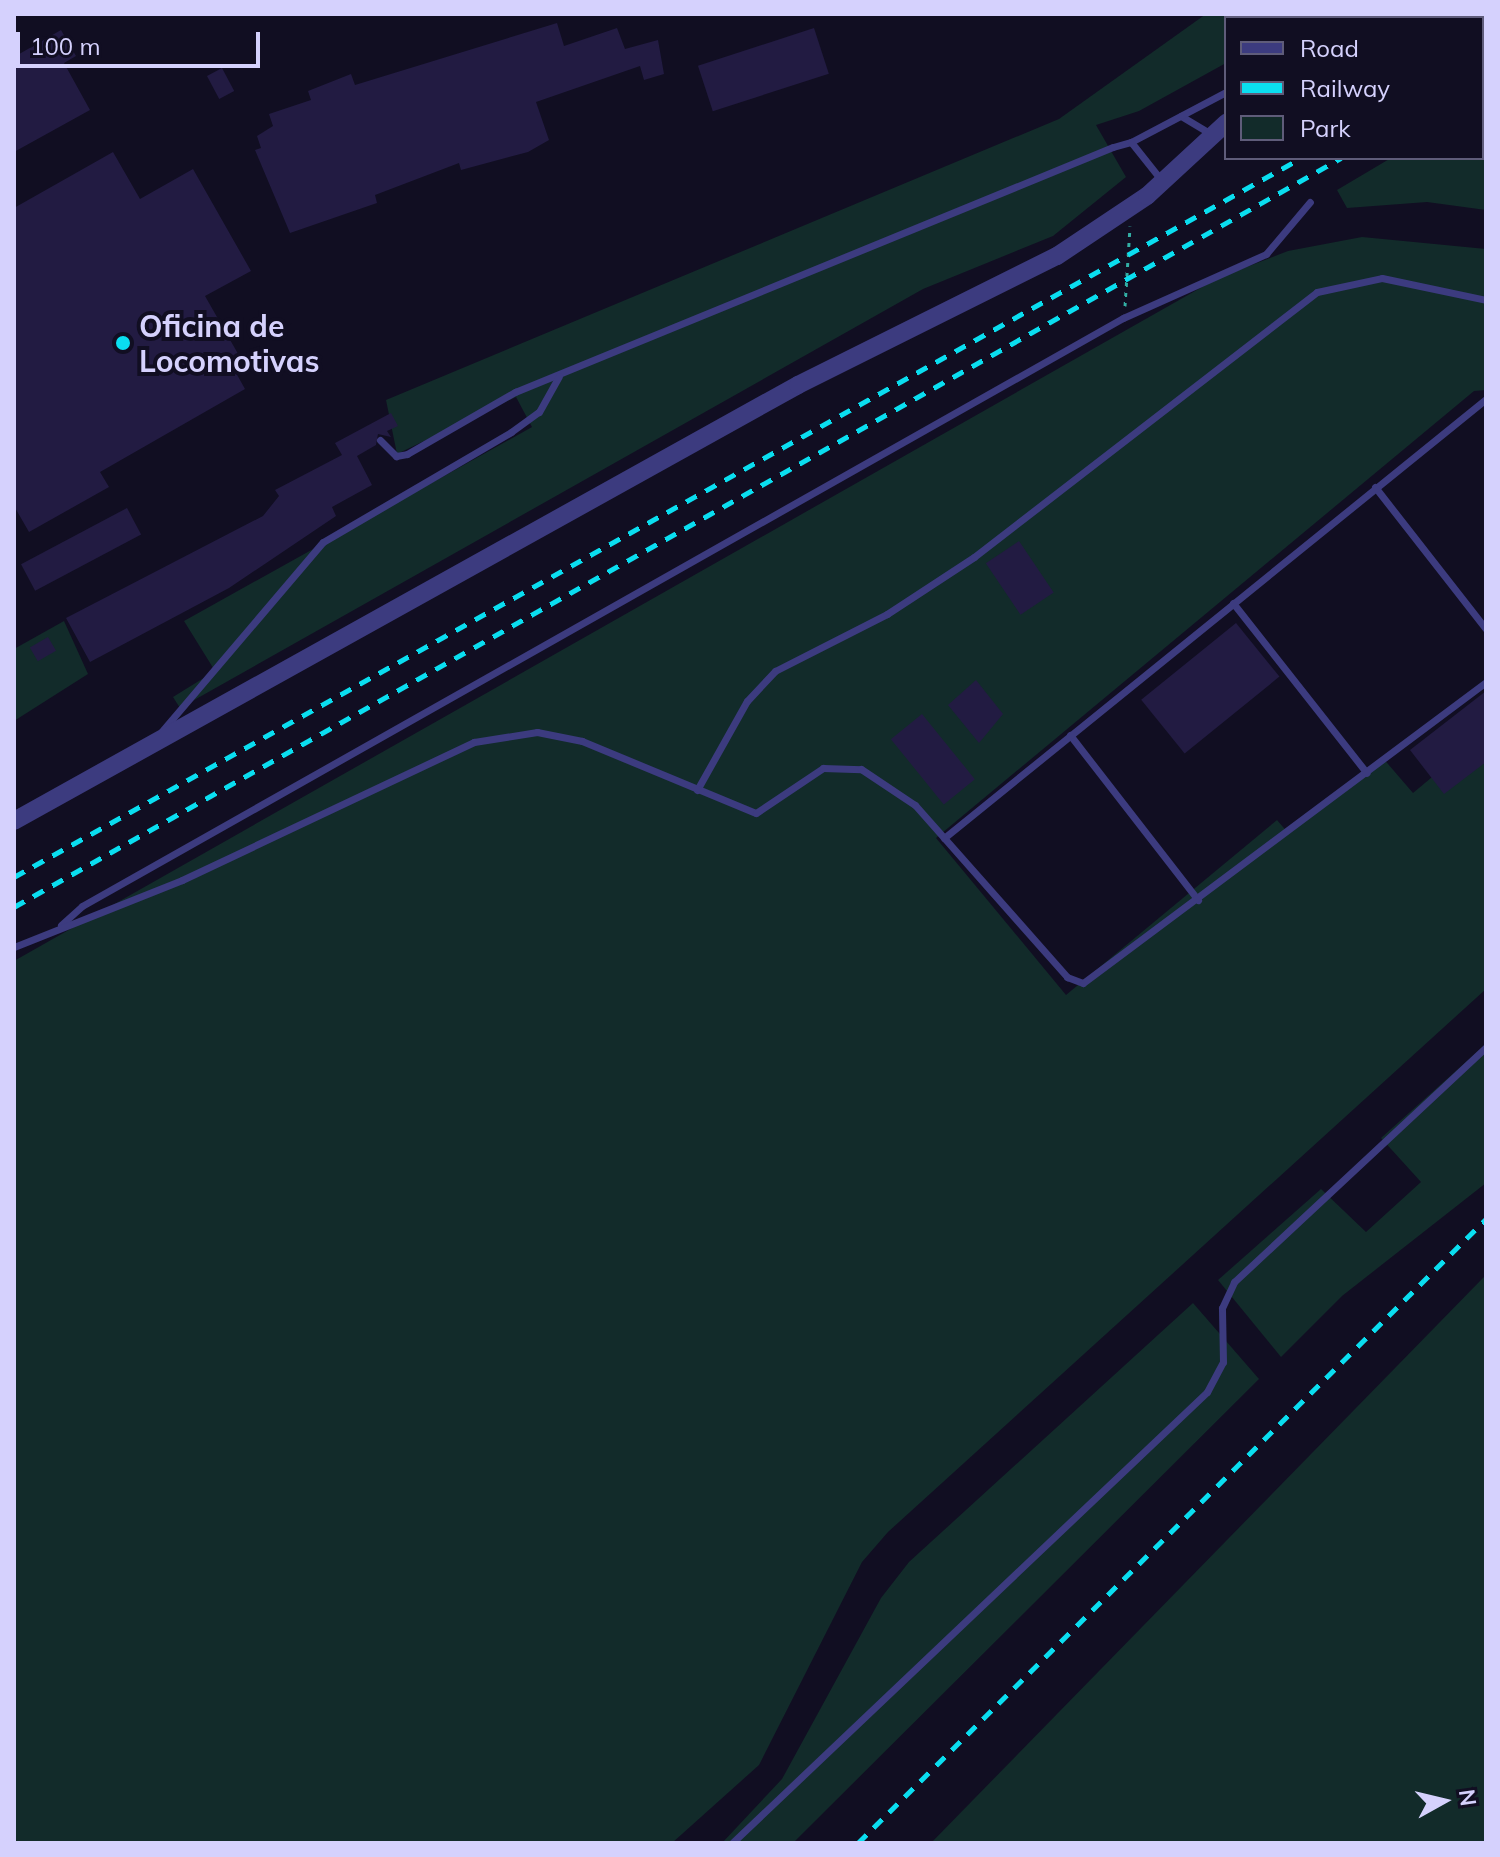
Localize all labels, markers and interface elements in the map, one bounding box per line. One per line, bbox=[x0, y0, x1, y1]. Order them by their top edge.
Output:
scale bar bbox=[20, 16, 264, 66]
legend bbox=[1224, 16, 1484, 160]
text: 100 m bbox=[30, 31, 101, 61]
text: Road bbox=[1300, 33, 1359, 63]
text: Railway bbox=[1300, 73, 1390, 103]
text: Park bbox=[1300, 113, 1351, 143]
place label: Oficina de Locomotivas bbox=[139, 308, 319, 378]
marker: Oficina de Locomotivas bbox=[114, 334, 132, 352]
north arrow bbox=[1404, 1761, 1484, 1841]
text: N bbox=[1453, 1787, 1483, 1808]

